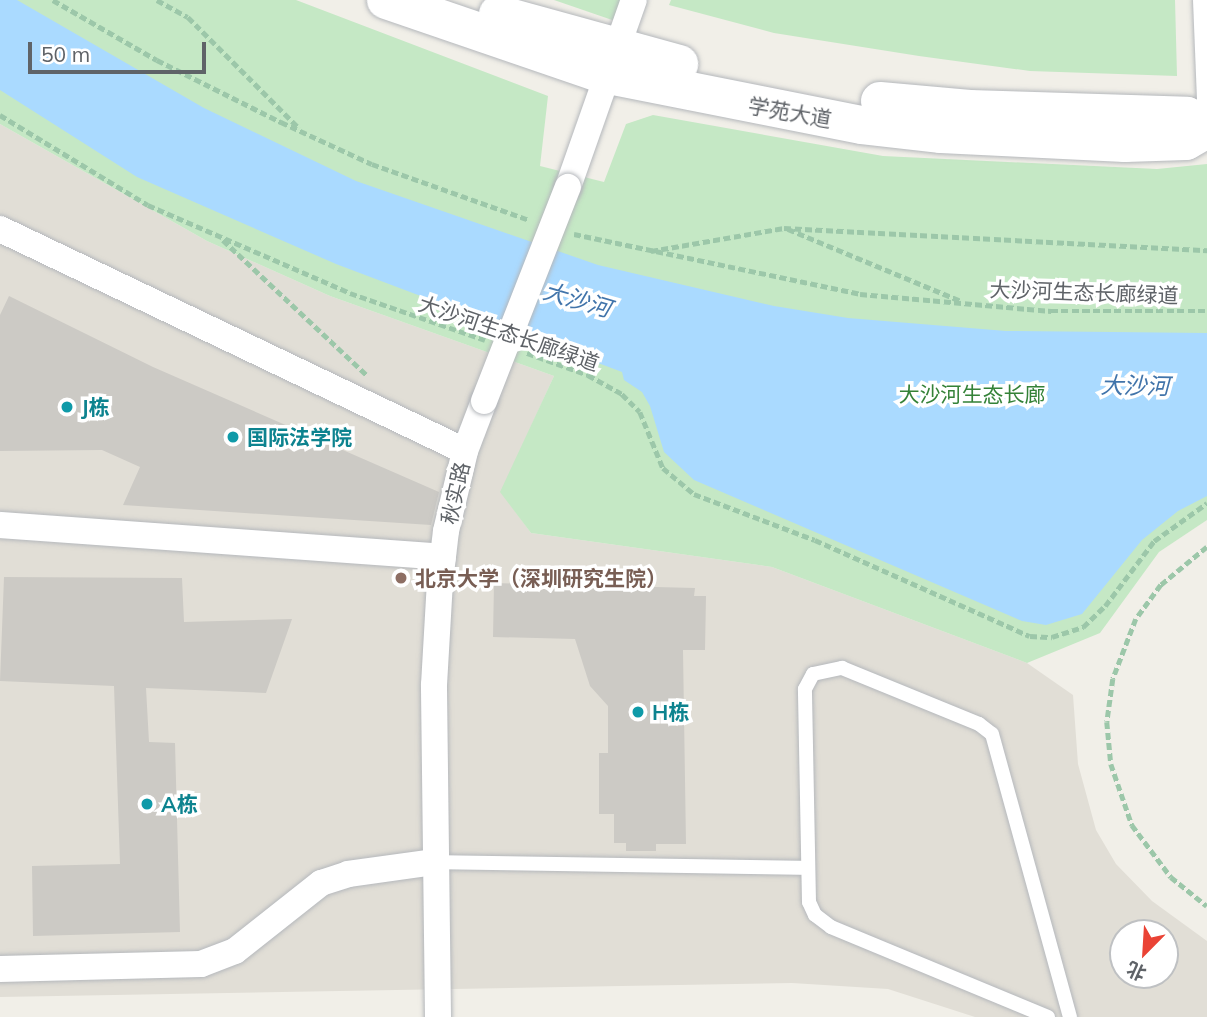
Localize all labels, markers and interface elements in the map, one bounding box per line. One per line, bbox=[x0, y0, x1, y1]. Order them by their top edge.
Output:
scale bar bbox=[32, 28, 210, 72]
text: 50 m bbox=[41, 41, 90, 67]
street label: 学苑大道 bbox=[746, 92, 834, 132]
street label: 大沙河生态长廊绿道 bbox=[989, 276, 1179, 308]
water label: 大沙河 bbox=[540, 277, 614, 323]
street label: 大沙河生态长廊绿道 bbox=[416, 290, 602, 376]
water label: 大沙河 bbox=[1100, 372, 1170, 400]
park label: 大沙河生态长廊 bbox=[899, 381, 1045, 407]
place label: J栋 bbox=[81, 394, 110, 420]
marker: J栋 bbox=[59, 399, 75, 415]
place label: 国际法学院 bbox=[247, 424, 352, 450]
marker: 国际法学院 bbox=[225, 429, 241, 445]
street label: 秋实路 bbox=[436, 459, 474, 527]
place label: 北京大学（深圳研究生院） bbox=[415, 565, 667, 591]
marker: 北京大学（深圳研究生院） bbox=[393, 570, 409, 586]
place label: H栋 bbox=[652, 699, 689, 725]
marker: H栋 bbox=[630, 704, 646, 720]
place label: A栋 bbox=[161, 791, 198, 817]
marker: A栋 bbox=[139, 796, 155, 812]
north arrow bbox=[1109, 919, 1179, 989]
text: 北 bbox=[1123, 957, 1150, 986]

